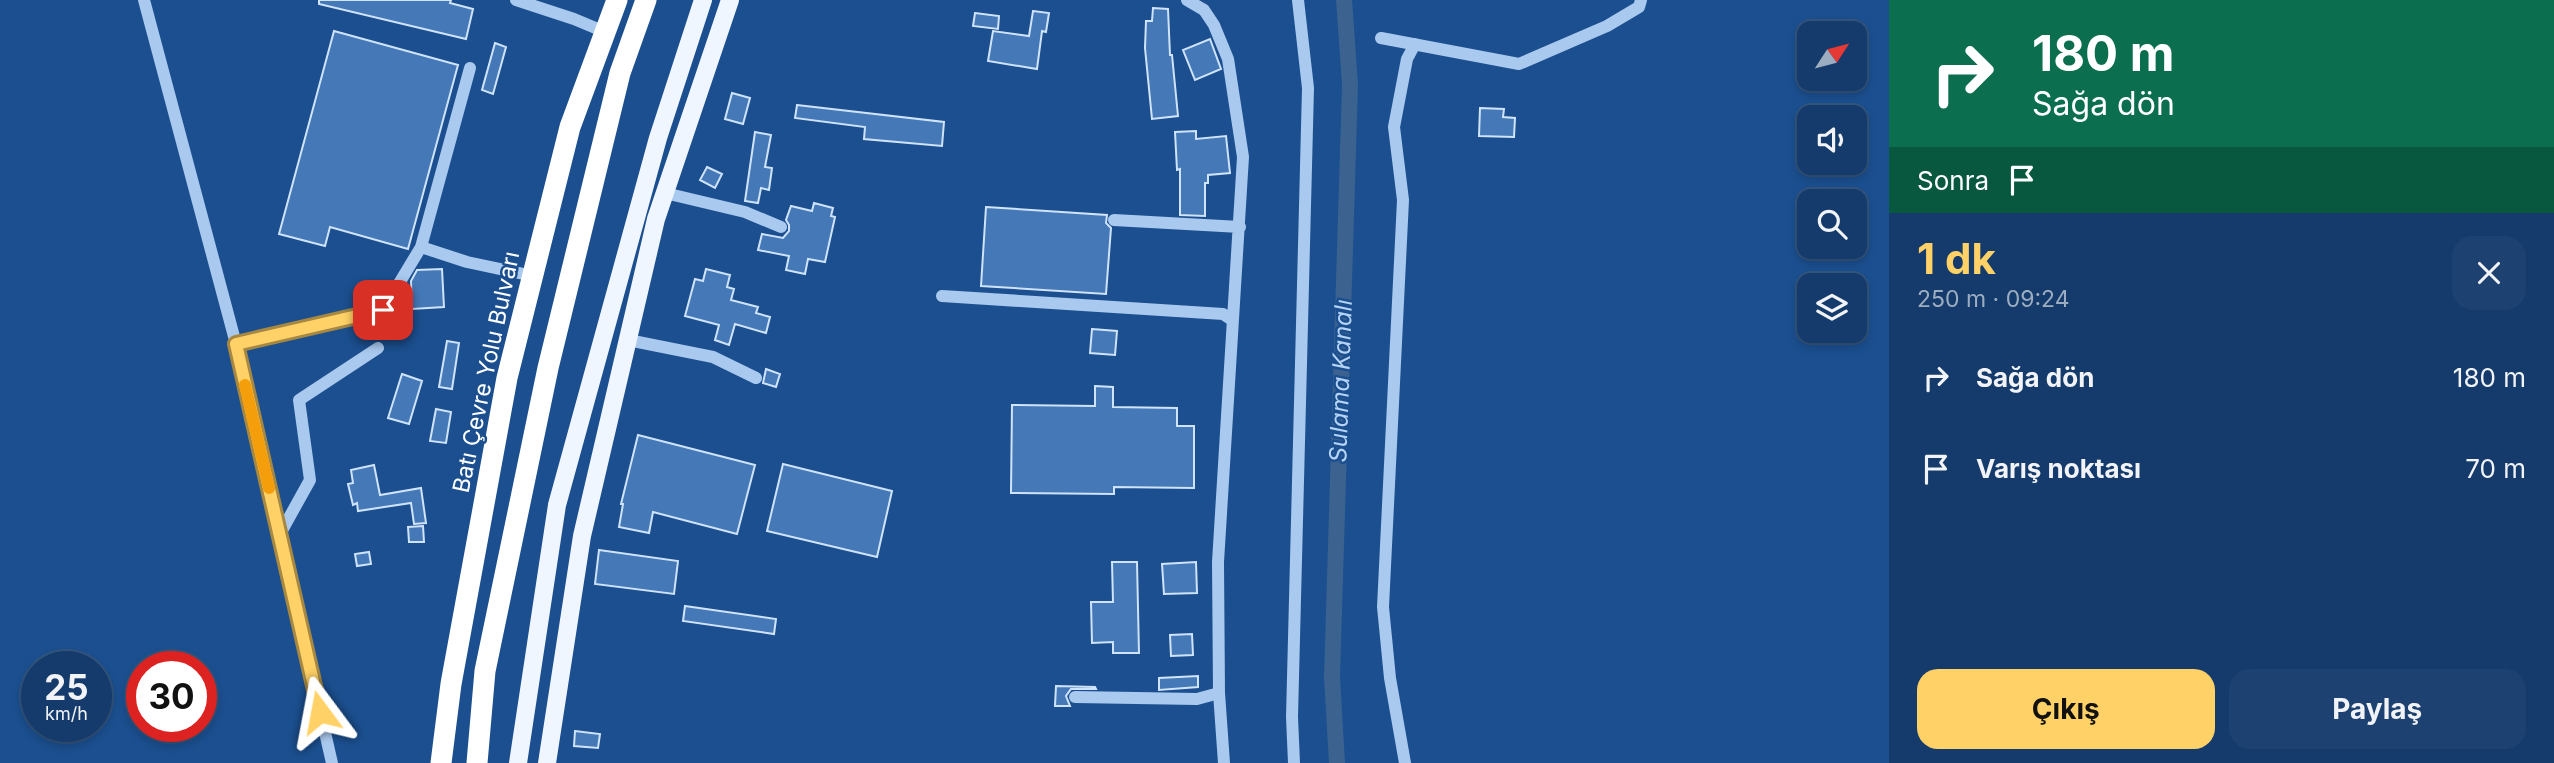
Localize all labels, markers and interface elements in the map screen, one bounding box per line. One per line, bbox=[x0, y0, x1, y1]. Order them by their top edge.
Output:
north arrow bbox=[1797, 21, 1867, 91]
map controls bbox=[1797, 21, 1867, 343]
text: 180 m bbox=[2032, 24, 2174, 83]
icon: right bbox=[1917, 28, 2008, 119]
text: Sağa dön bbox=[2032, 84, 2175, 123]
button: sound bbox=[1797, 105, 1867, 175]
icon: arrive bbox=[2003, 161, 2041, 199]
text: Sonra bbox=[1917, 165, 1989, 196]
button: search bbox=[1797, 189, 1867, 259]
text: 1 dk bbox=[1917, 233, 1996, 284]
button: close bbox=[2452, 236, 2526, 310]
street label: Batı Çevre Yolu Bulvarı bbox=[447, 249, 525, 495]
button: layers bbox=[1797, 273, 1867, 343]
pin bbox=[353, 280, 413, 340]
text: 250 m · 09:24 bbox=[1917, 285, 2070, 313]
icon: arrive bbox=[364, 291, 402, 329]
water label: Sulama Kanalı bbox=[1323, 299, 1358, 463]
icon: right bbox=[1917, 359, 1955, 397]
text: Sağa dön bbox=[1976, 362, 2094, 393]
text: 180 m bbox=[2453, 362, 2526, 393]
icon: arrive bbox=[1917, 450, 1955, 488]
text: Varış noktası bbox=[1976, 453, 2141, 484]
text: 70 m bbox=[2465, 453, 2526, 484]
speed limit sign: 30 bbox=[126, 651, 217, 742]
text: 25 bbox=[44, 666, 89, 708]
button: Çıkış bbox=[1917, 669, 2215, 749]
button: Paylaş bbox=[2229, 669, 2526, 749]
position arrow bbox=[283, 675, 357, 749]
text: km/h bbox=[45, 703, 88, 724]

